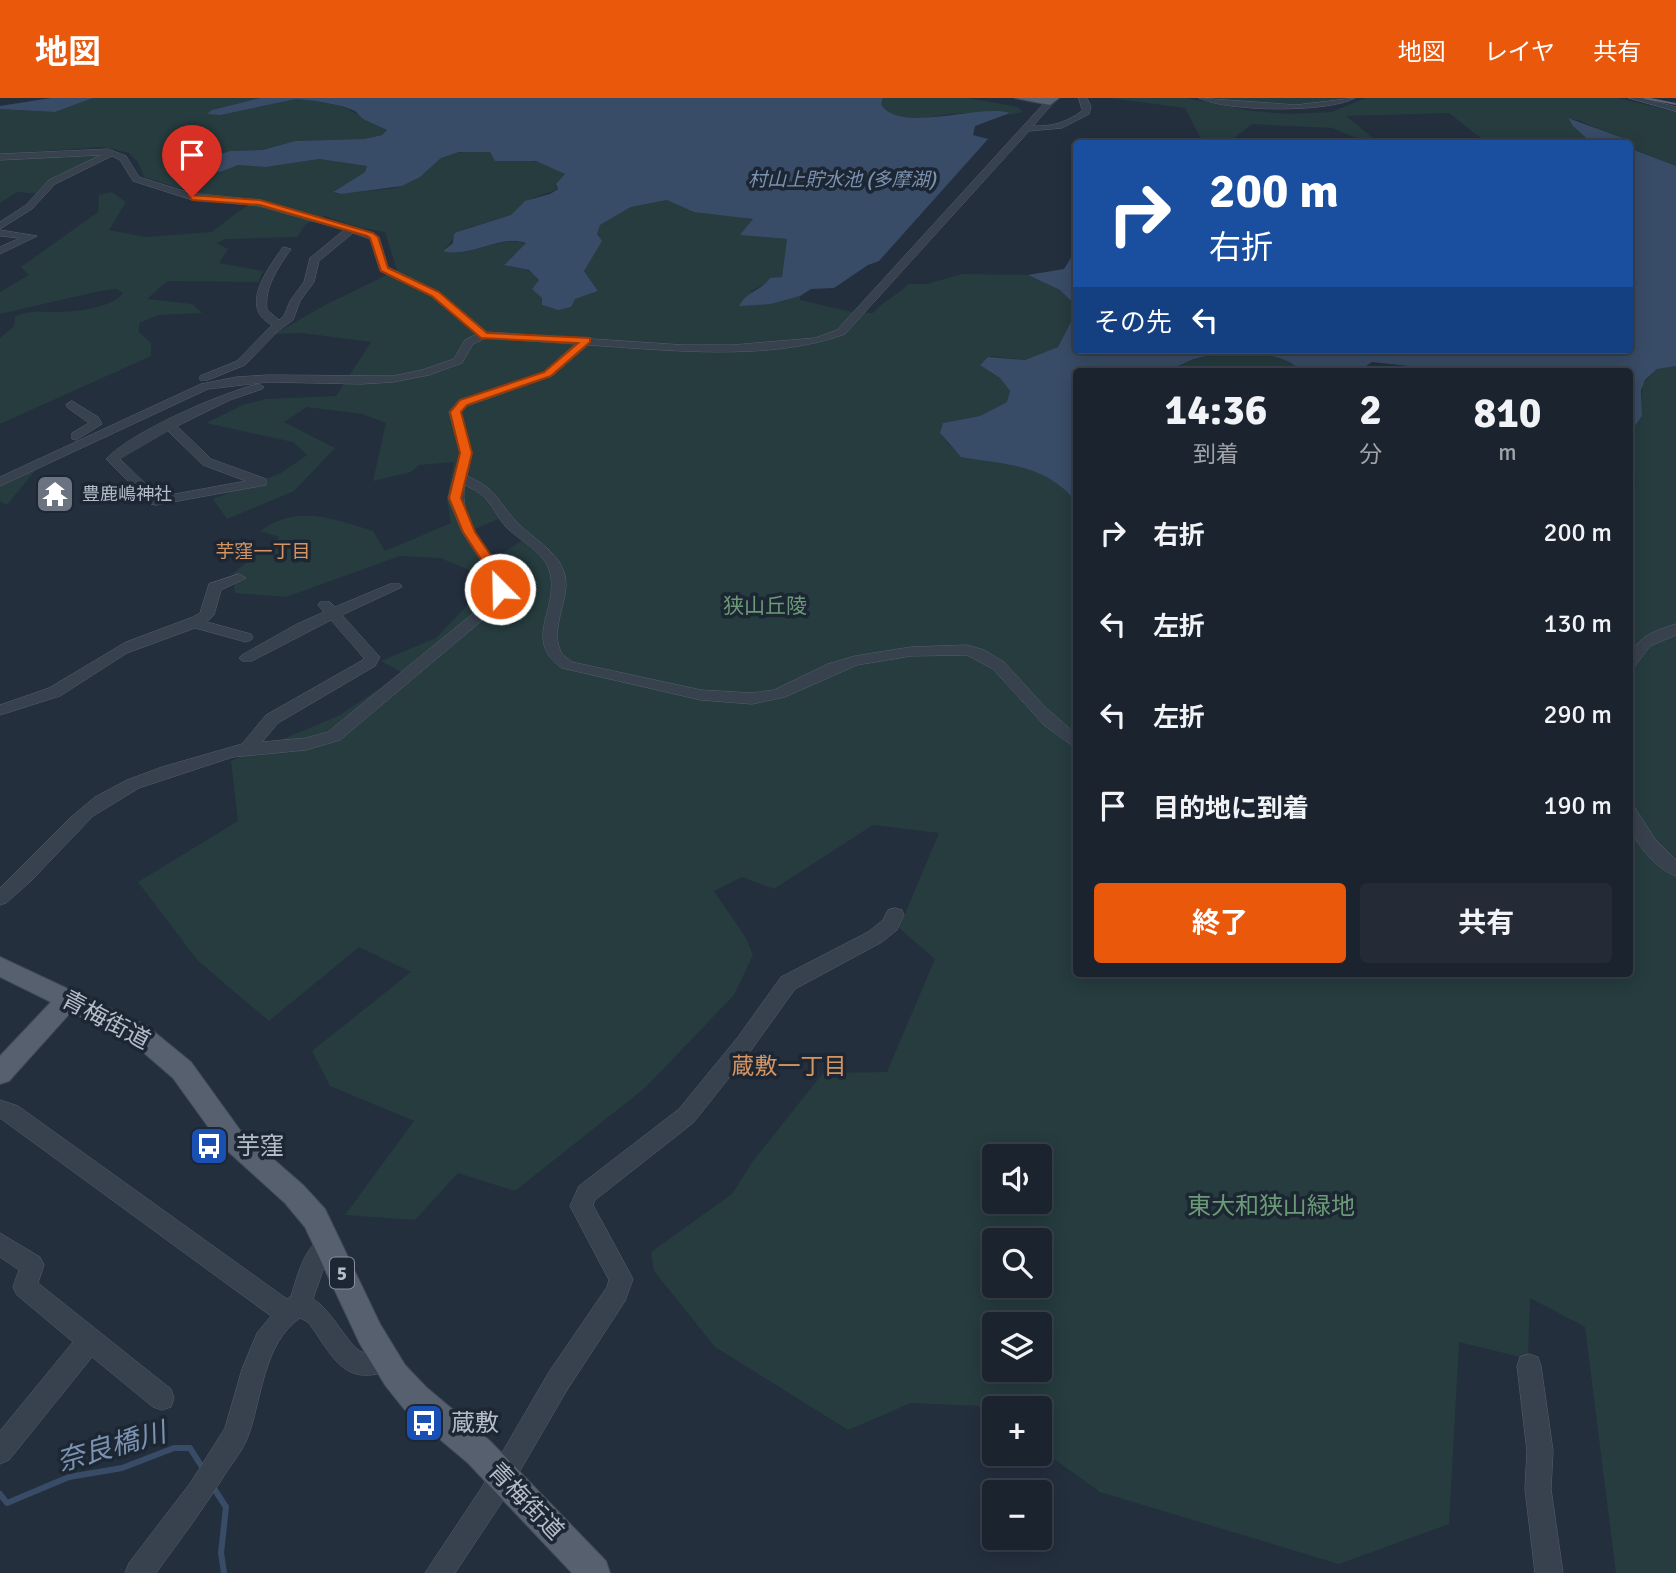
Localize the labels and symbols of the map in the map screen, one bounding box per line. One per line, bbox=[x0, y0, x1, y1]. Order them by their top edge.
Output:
pin bbox=[162, 125, 222, 197]
water label: 村山上貯水池 (多摩湖) bbox=[748, 168, 937, 192]
temple icon: 豊鹿嶋神社 bbox=[34, 473, 76, 515]
place label: 豊鹿嶋神社 bbox=[82, 483, 172, 505]
district label: 芋窪一丁目 bbox=[215, 540, 311, 564]
position arrow bbox=[463, 552, 537, 626]
park label: 狭山丘陵 bbox=[723, 593, 807, 619]
street label: 青梅街道 bbox=[57, 984, 155, 1056]
district label: 蔵敷一丁目 bbox=[732, 1052, 847, 1081]
bus stop icon: 芋窪 bbox=[188, 1125, 230, 1167]
place label: 芋窪 bbox=[236, 1131, 284, 1161]
park label: 東大和狭山緑地 bbox=[1187, 1191, 1355, 1221]
road number: 5 bbox=[330, 1258, 354, 1288]
bus stop icon: 蔵敷 bbox=[403, 1402, 445, 1444]
place label: 蔵敷 bbox=[451, 1408, 499, 1438]
water label: 奈良橋川 bbox=[53, 1414, 173, 1479]
street label: 青梅街道 bbox=[482, 1456, 570, 1546]

